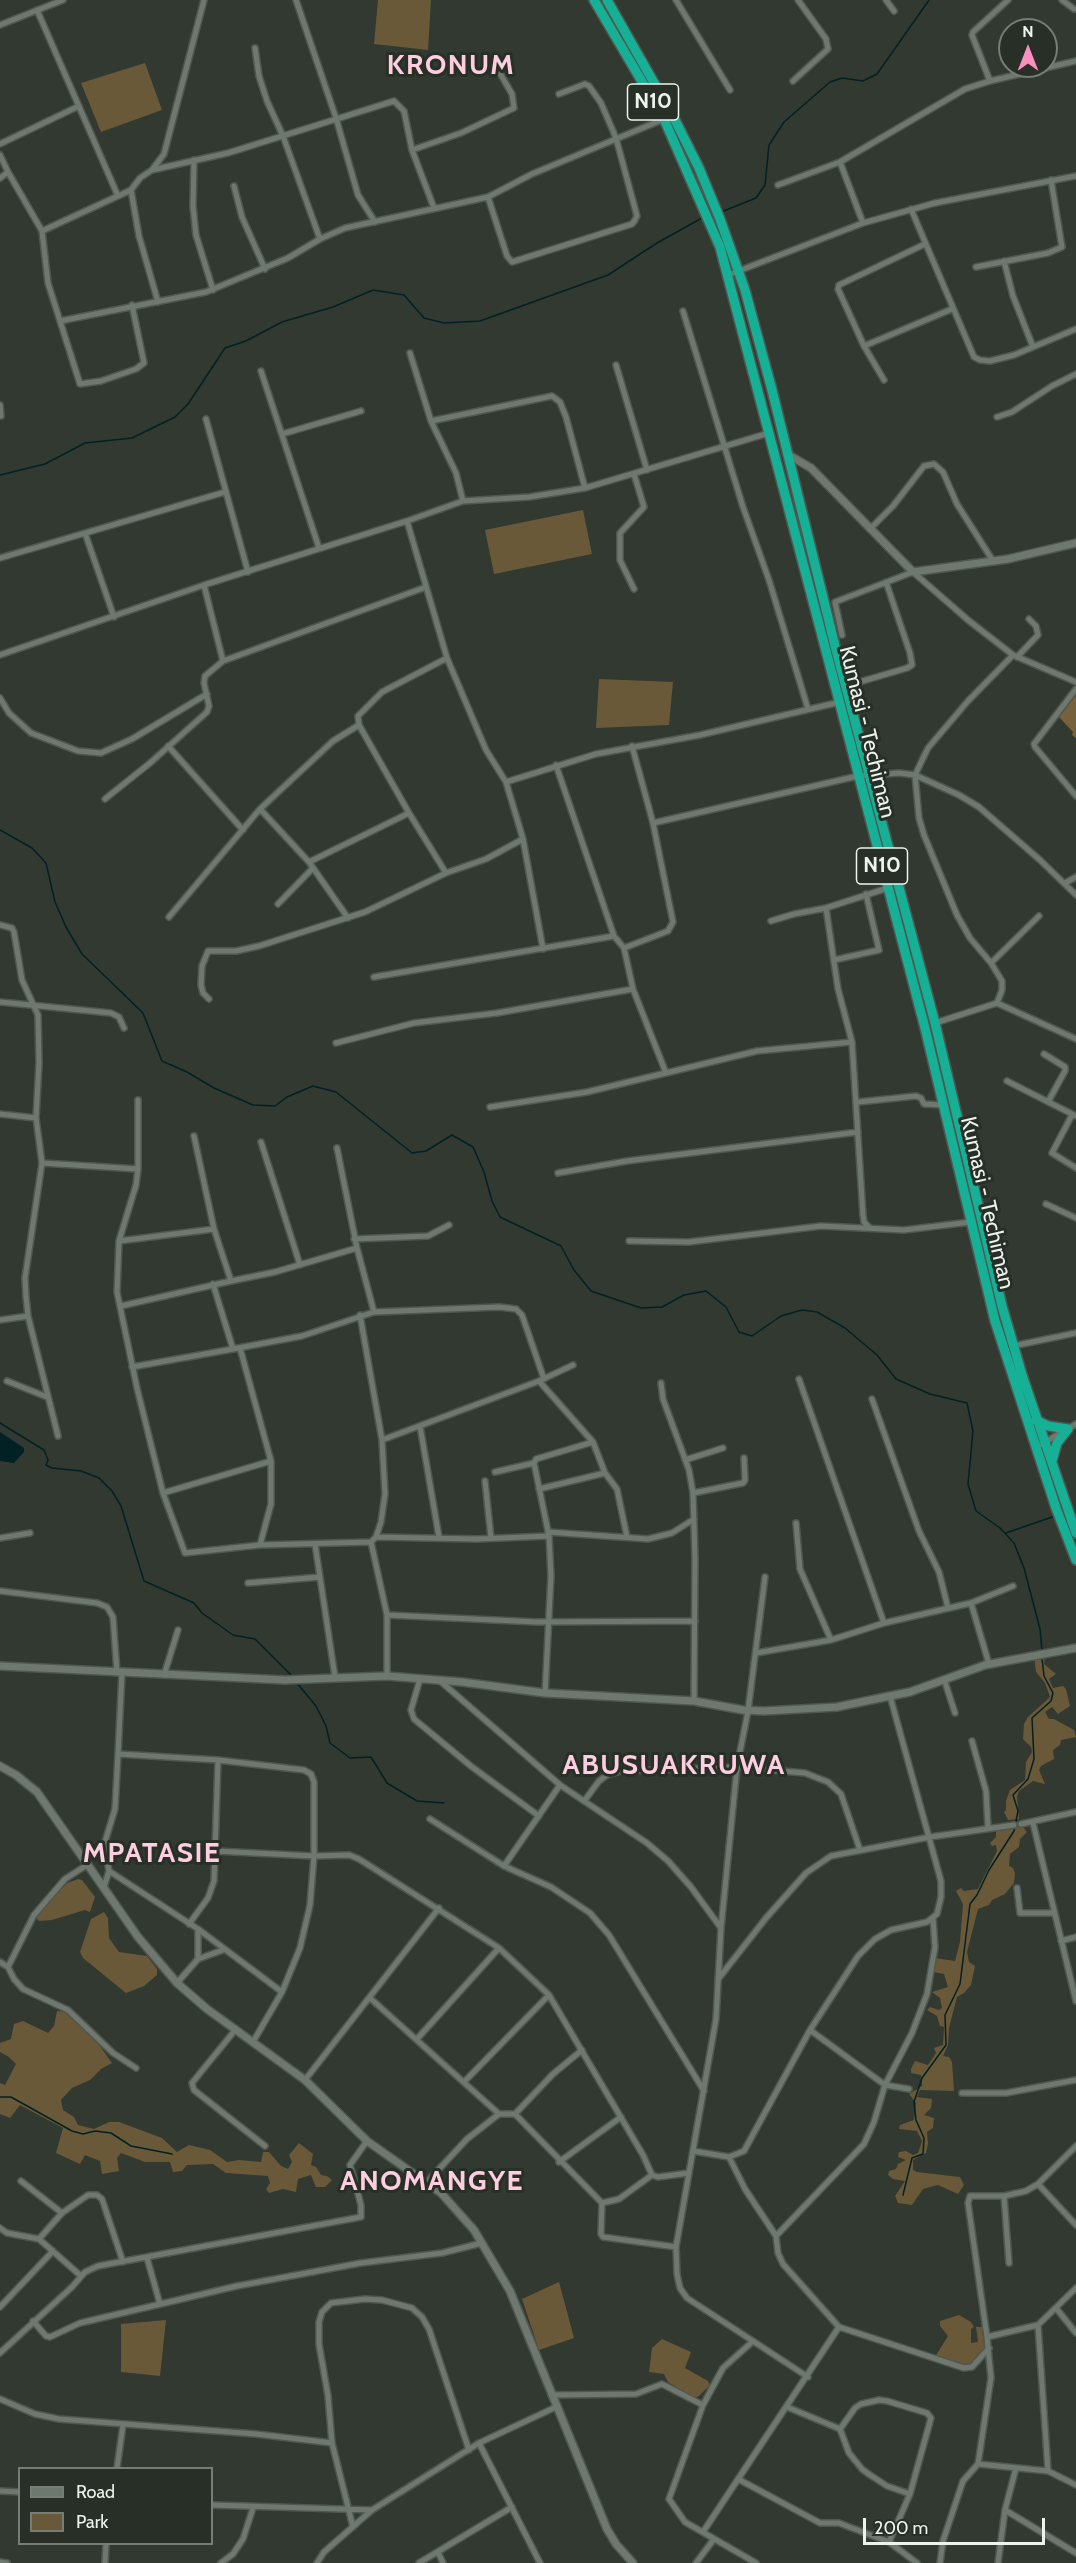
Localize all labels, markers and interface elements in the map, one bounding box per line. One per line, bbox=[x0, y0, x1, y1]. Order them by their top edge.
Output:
north arrow bbox=[998, 18, 1058, 78]
text: N bbox=[1022, 22, 1034, 41]
district label: KRONUM bbox=[387, 49, 515, 83]
road number: N10 bbox=[628, 84, 678, 120]
street label: Kumasi - Techiman bbox=[833, 643, 901, 821]
road number: N10 bbox=[856, 848, 908, 884]
street label: Kumasi - Techiman bbox=[954, 1114, 1020, 1292]
district label: ABUSUAKRUWA bbox=[562, 1749, 786, 1783]
district label: MPATASIE bbox=[83, 1837, 221, 1871]
district label: ANOMANGYE bbox=[340, 2165, 524, 2199]
legend bbox=[18, 2467, 213, 2545]
text: Road bbox=[76, 2481, 115, 2503]
scale bar bbox=[866, 2506, 1048, 2544]
text: Park bbox=[76, 2511, 108, 2533]
text: 200 m bbox=[874, 2517, 928, 2539]

